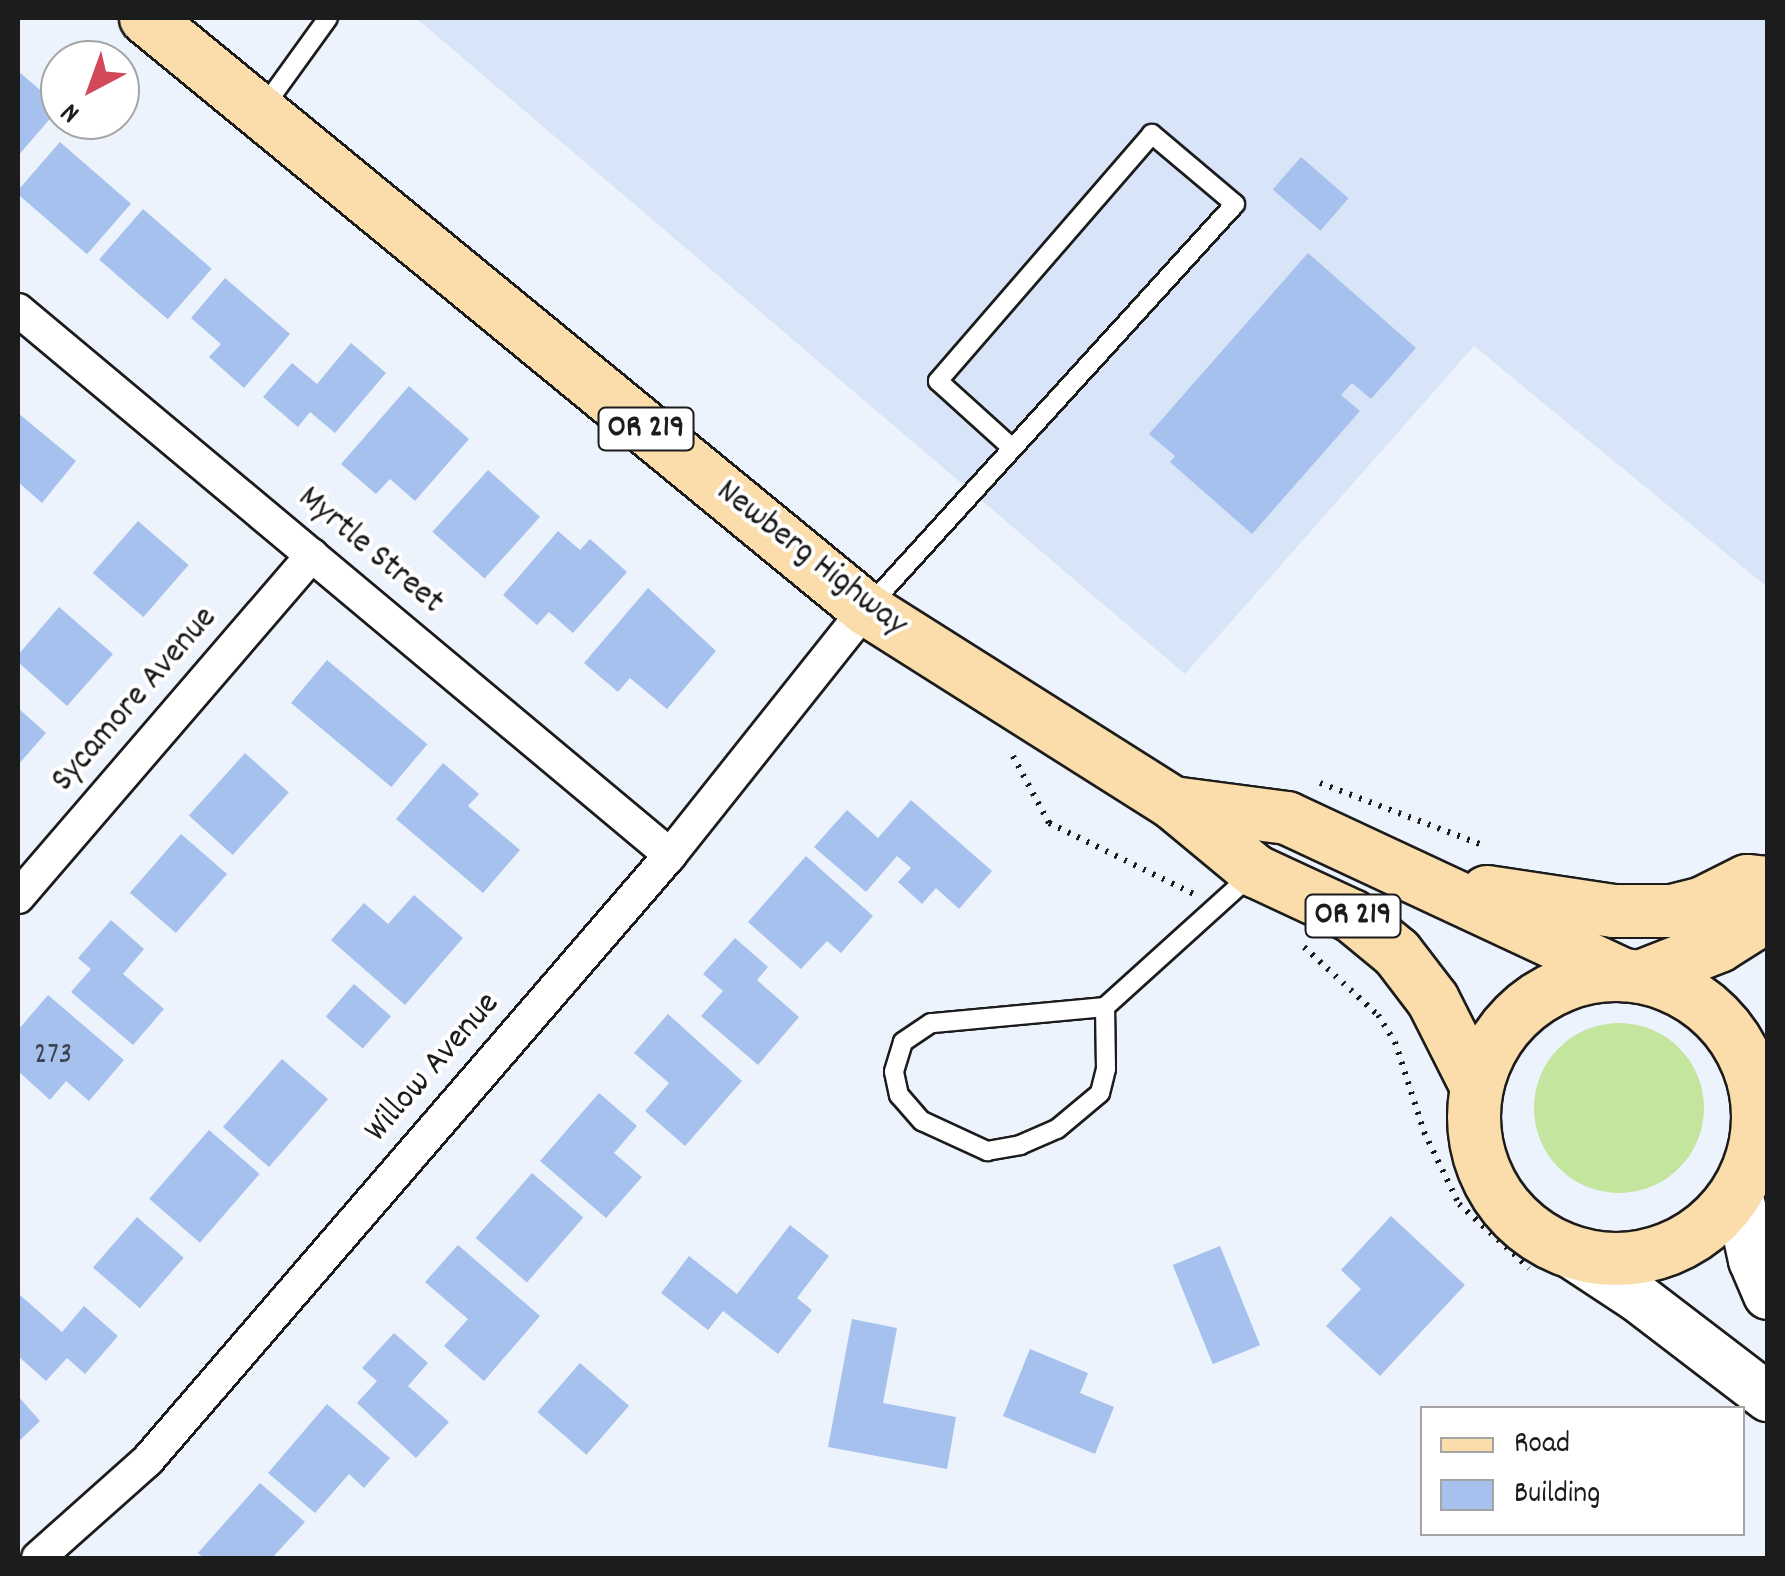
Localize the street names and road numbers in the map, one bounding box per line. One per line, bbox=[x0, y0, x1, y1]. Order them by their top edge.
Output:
road number: OR 219 bbox=[596, 402, 696, 456]
street label: Newberg Highway bbox=[707, 471, 915, 647]
street label: Myrtle Street bbox=[289, 478, 451, 624]
street label: Sycamore Avenue bbox=[43, 599, 227, 801]
road number: OR 219 bbox=[1303, 889, 1403, 943]
street label: Willow Avenue bbox=[356, 984, 510, 1152]

